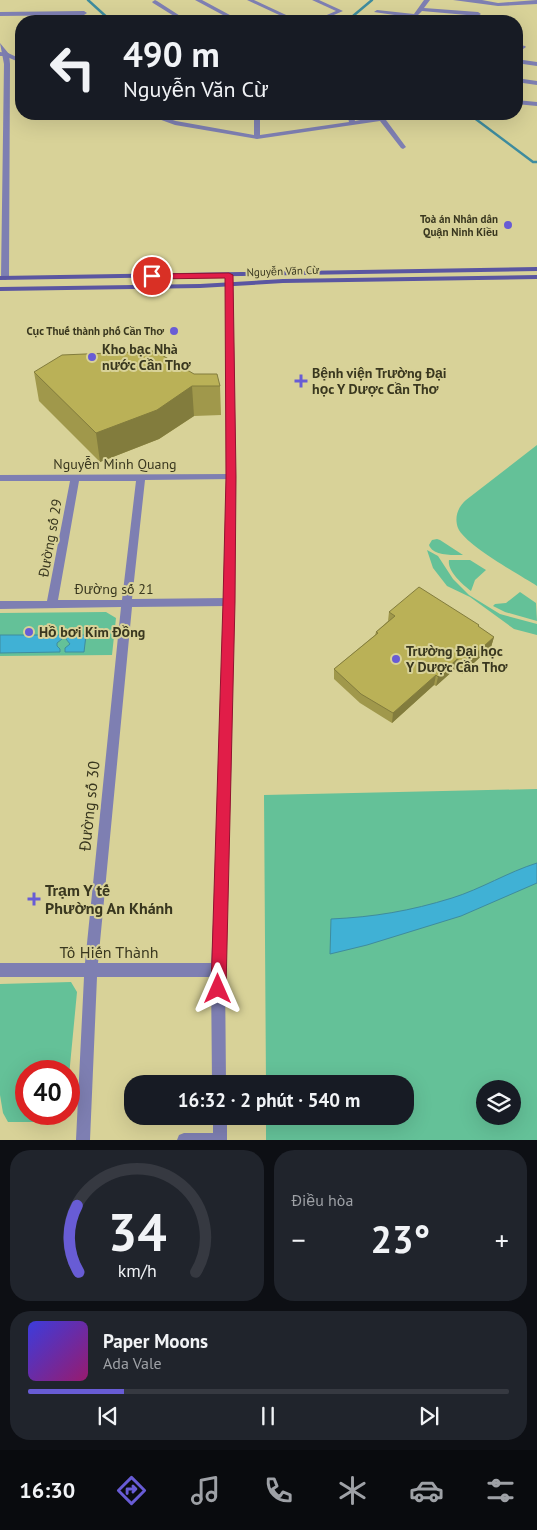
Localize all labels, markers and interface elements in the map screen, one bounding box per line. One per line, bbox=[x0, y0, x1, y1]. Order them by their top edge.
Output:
text: 490 m bbox=[123, 31, 220, 77]
icon: left bbox=[40, 35, 105, 100]
text: Nguyễn Văn Cừ bbox=[123, 75, 269, 103]
place label: Toà án Nhân dân Quận Ninh Kiều bbox=[420, 212, 498, 239]
marker: Toà án Nhân dân Quận Ninh Kiều bbox=[502, 219, 514, 231]
pin bbox=[131, 255, 173, 297]
icon: arrive bbox=[138, 262, 166, 290]
street label: Nguyễn Văn Cừ bbox=[246, 263, 320, 279]
place label: Cục Thuế thành phố Cần Thơ bbox=[26, 324, 164, 338]
marker: Cục Thuế thành phố Cần Thơ bbox=[168, 325, 180, 337]
place label: Kho bạc Nhà nước Cần Thơ bbox=[102, 340, 191, 374]
marker: Kho bạc Nhà nước Cần Thơ bbox=[86, 351, 98, 363]
place label: Bệnh viện Trường Đại học Y Dược Cần Thơ bbox=[312, 364, 447, 398]
marker: Bệnh viện Trường Đại học Y Dược Cần Thơ bbox=[294, 374, 308, 388]
street label: Nguyễn Minh Quang bbox=[53, 455, 177, 473]
street label: Đường số 29 bbox=[34, 497, 66, 579]
street label: Đường số 21 bbox=[73, 580, 154, 598]
place label: Hồ bơi Kim Đồng bbox=[39, 623, 145, 641]
marker: Hồ bơi Kim Đồng bbox=[23, 626, 35, 638]
place label: Trường Đại học Y Dược Cần Thơ bbox=[405, 642, 508, 676]
marker: Trường Đại học Y Dược Cần Thơ bbox=[390, 653, 402, 665]
street label: Đường số 30 bbox=[74, 760, 104, 853]
place label: Trạm Y tế Phường An Khánh bbox=[45, 880, 173, 918]
marker: Trạm Y tế Phường An Khánh bbox=[27, 892, 41, 906]
street label: Tô Hiến Thành bbox=[60, 942, 158, 962]
position arrow bbox=[191, 962, 243, 1014]
speed limit sign: 40 bbox=[15, 1060, 80, 1125]
map controls bbox=[476, 1080, 521, 1125]
button: layers bbox=[476, 1080, 521, 1125]
text: 16:32 · 2 phút · 540 m bbox=[178, 1088, 360, 1112]
text: Điều hòa bbox=[292, 1190, 353, 1210]
text: 34 bbox=[107, 1198, 166, 1265]
text: 23° bbox=[370, 1214, 430, 1263]
text: − bbox=[292, 1221, 306, 1258]
text: + bbox=[495, 1221, 509, 1258]
text: km/h bbox=[117, 1259, 156, 1282]
text: Paper Moons bbox=[103, 1329, 208, 1353]
text: Ada Vale bbox=[103, 1353, 162, 1373]
icon: previous bbox=[94, 1402, 122, 1430]
icon: pause bbox=[254, 1402, 282, 1430]
icon: next bbox=[415, 1402, 443, 1430]
icon: directions bbox=[114, 1473, 149, 1508]
icon: music bbox=[188, 1473, 223, 1508]
icon: phone bbox=[261, 1473, 296, 1508]
icon: climate bbox=[335, 1473, 370, 1508]
icon: car bbox=[409, 1473, 444, 1508]
icon: filters bbox=[483, 1473, 518, 1508]
text: 16:30 bbox=[19, 1476, 75, 1504]

